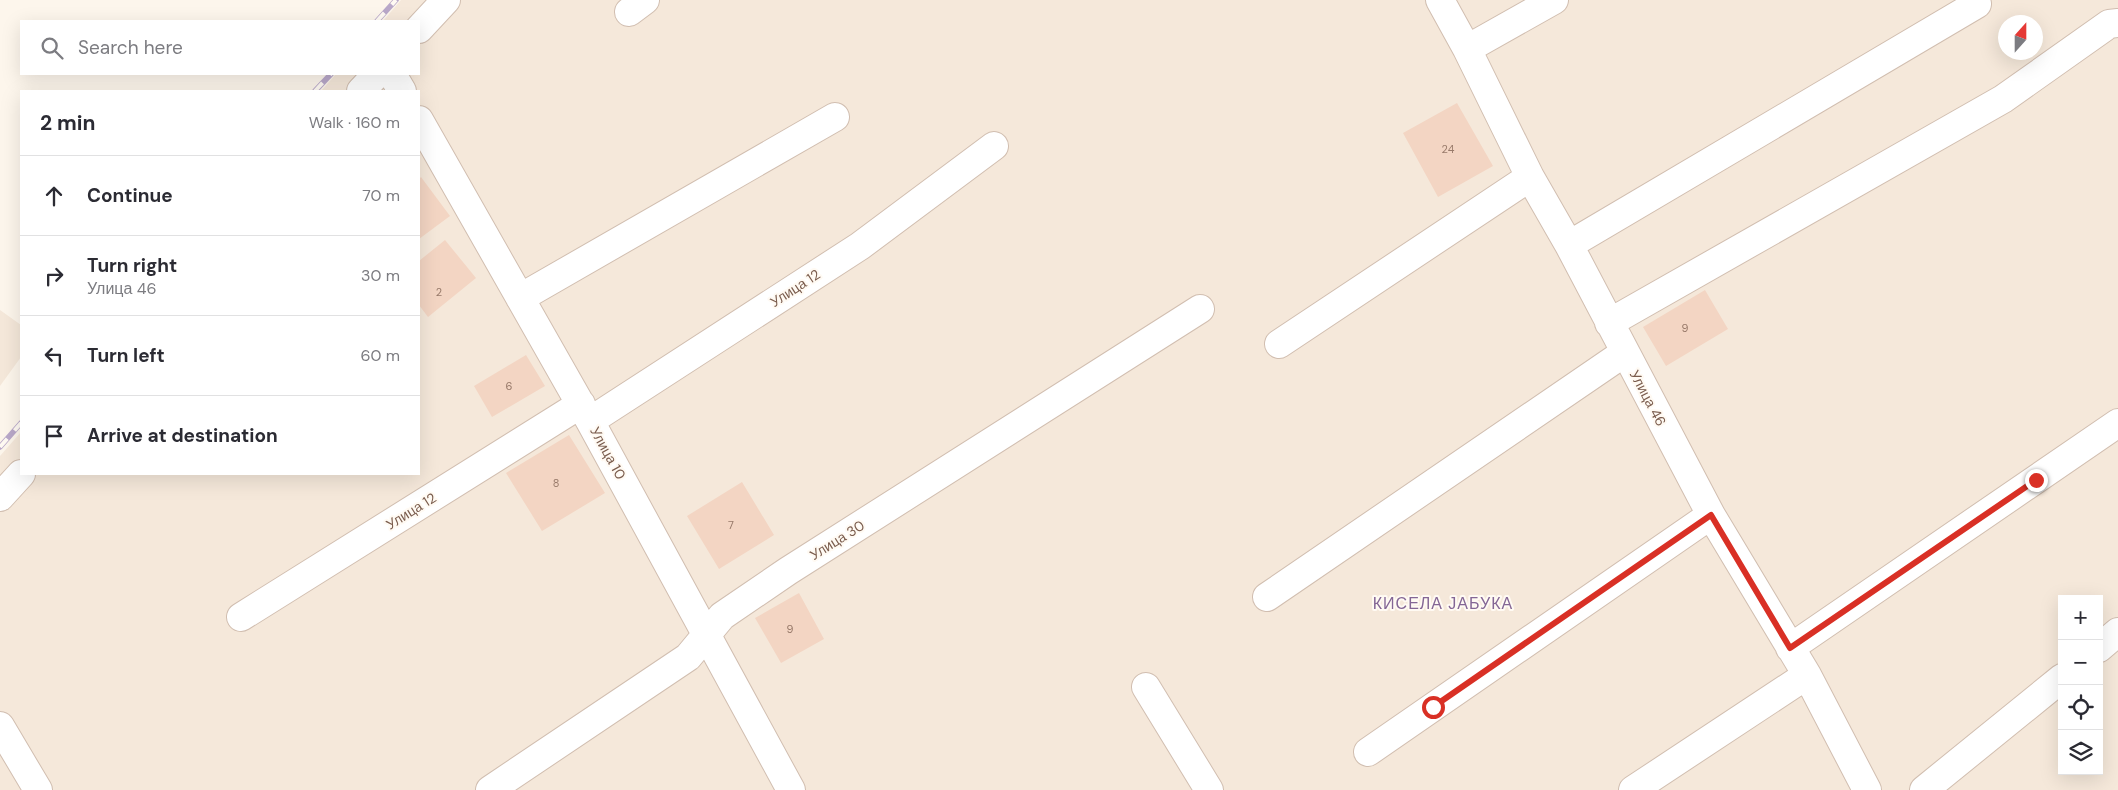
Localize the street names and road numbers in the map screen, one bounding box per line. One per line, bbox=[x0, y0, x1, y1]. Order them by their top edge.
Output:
street label: Улица 12 bbox=[767, 265, 823, 311]
street label: Улица 46 bbox=[1626, 367, 1670, 429]
street label: Улица 10 bbox=[586, 424, 630, 482]
street label: Улица 12 bbox=[383, 489, 439, 533]
street label: Улица 30 bbox=[806, 516, 868, 564]

